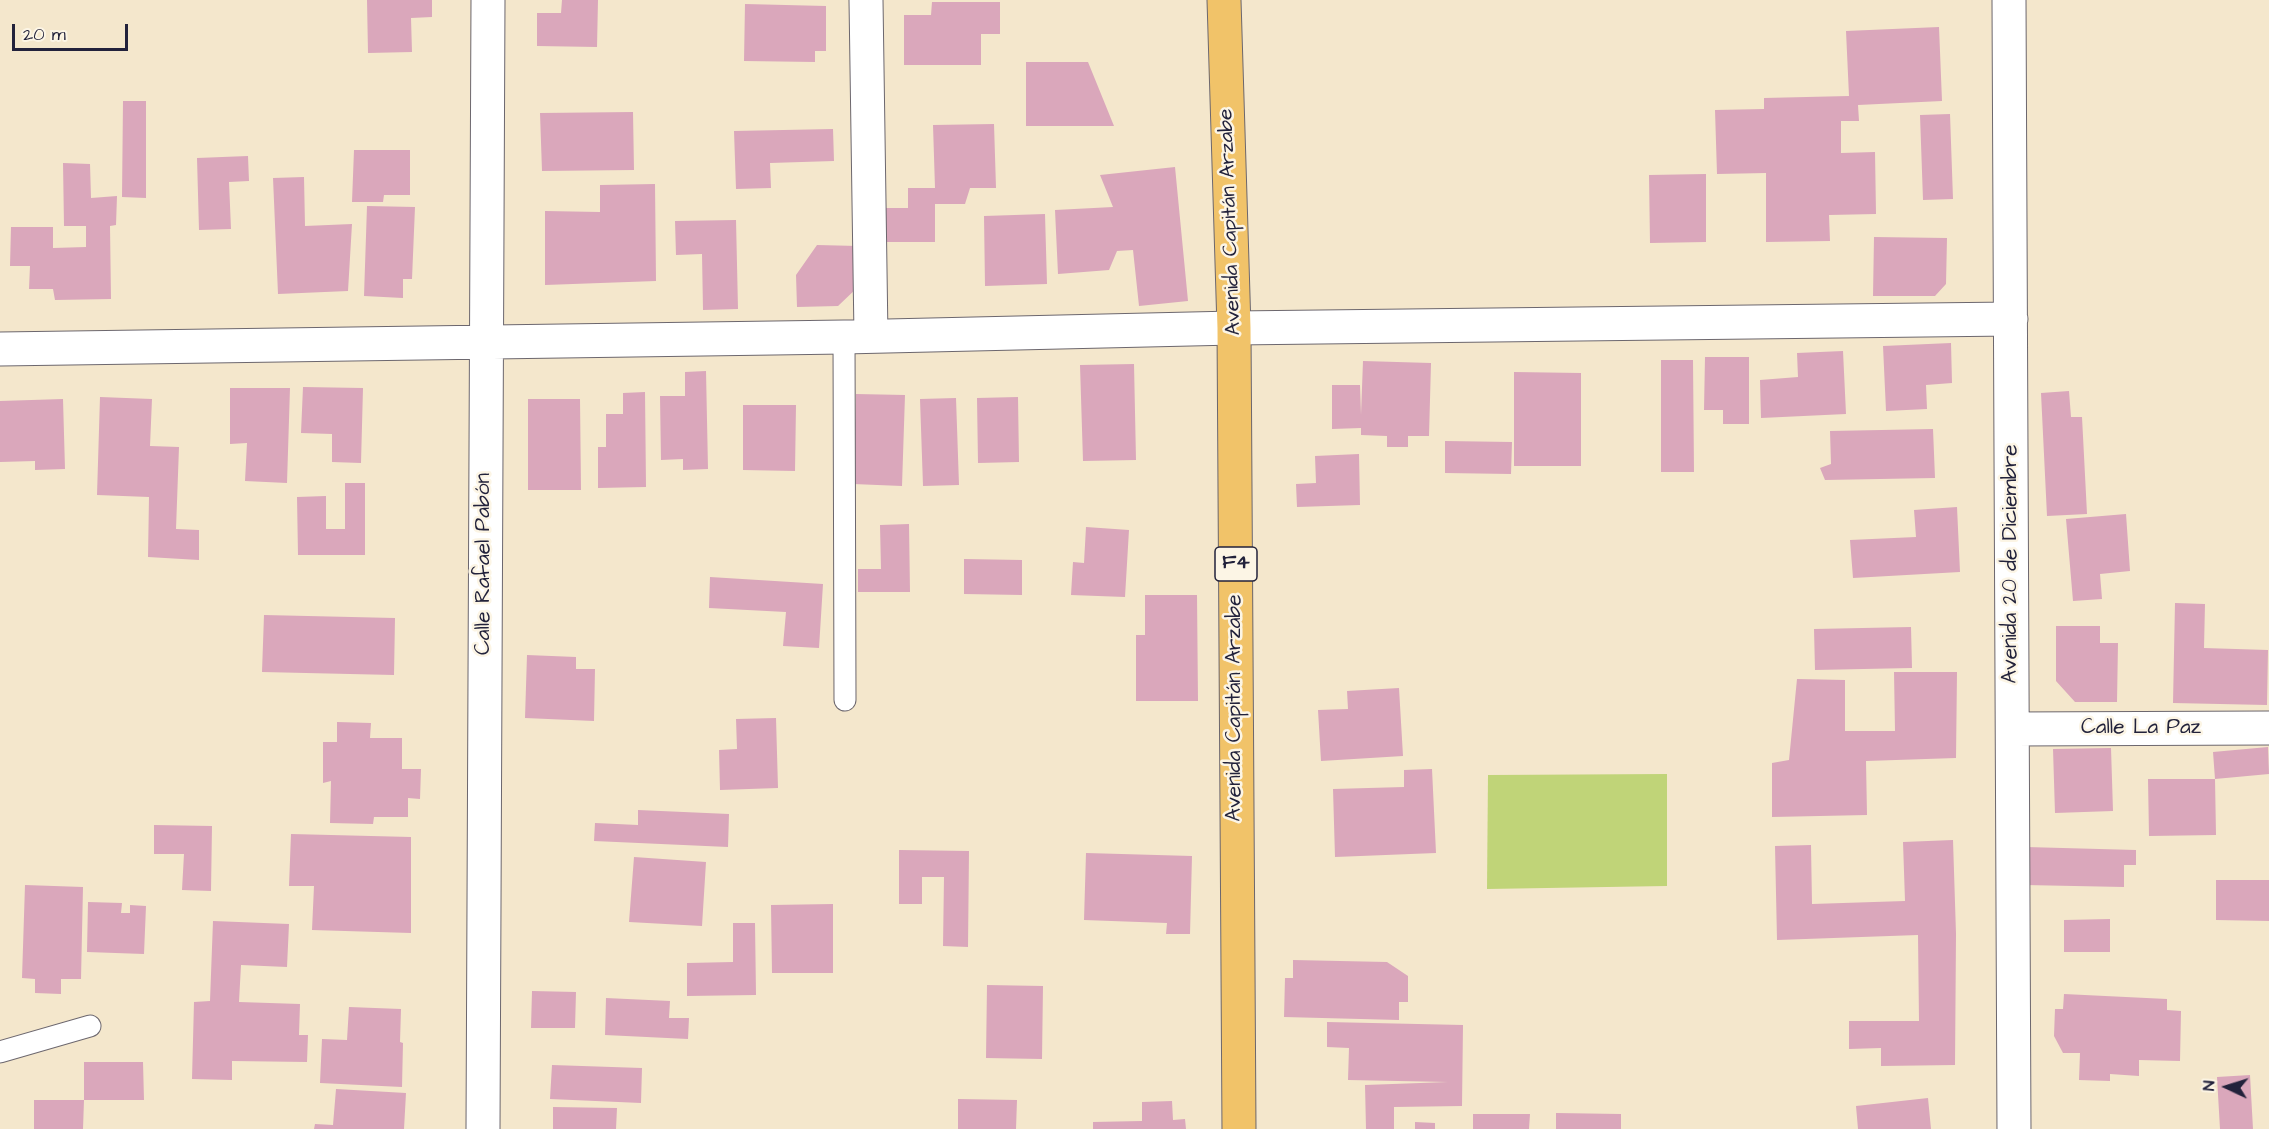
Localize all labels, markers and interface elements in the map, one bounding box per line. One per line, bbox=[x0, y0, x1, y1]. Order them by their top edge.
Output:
scale bar bbox=[15, 12, 130, 50]
text: 20 m bbox=[23, 22, 66, 47]
street label: Avenida Capitán Arzabe bbox=[1214, 108, 1248, 336]
street label: Avenida 20 de Diciembre bbox=[1999, 444, 2025, 684]
street label: Calle Rafael Pabón bbox=[472, 473, 498, 655]
road number: F4 bbox=[1215, 547, 1257, 581]
street label: Avenida Capitán Arzabe bbox=[1223, 594, 1249, 822]
street label: Calle La Paz bbox=[2081, 716, 2201, 742]
north arrow bbox=[2197, 1057, 2257, 1117]
text: N bbox=[2198, 1080, 2220, 1092]

